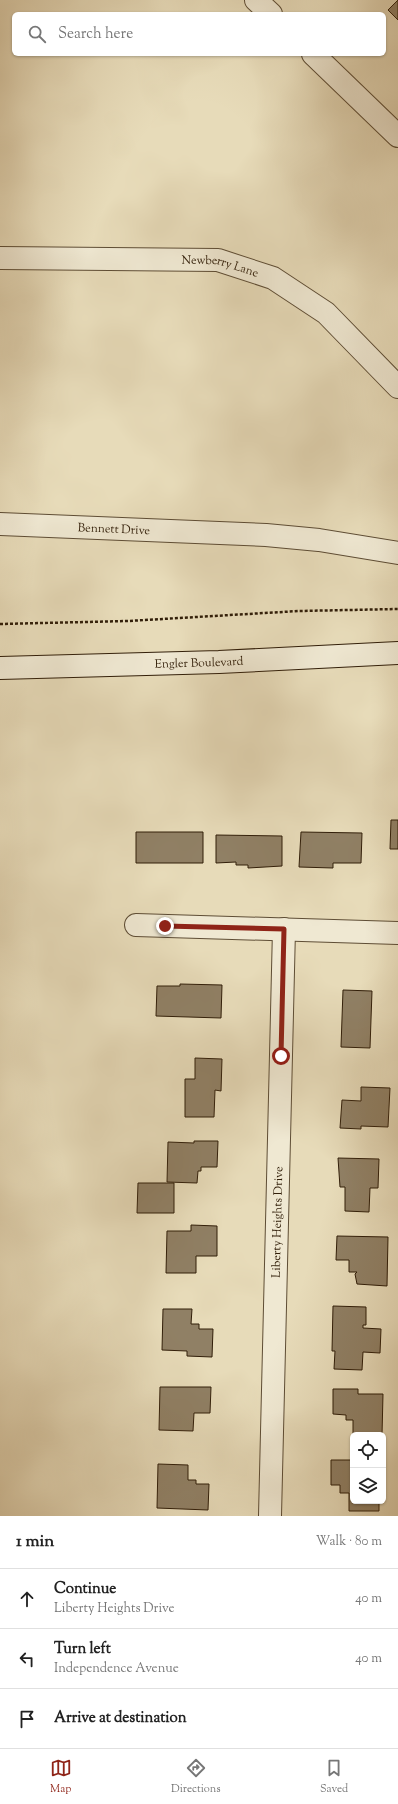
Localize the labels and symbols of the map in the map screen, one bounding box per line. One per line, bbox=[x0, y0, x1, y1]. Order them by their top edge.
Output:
street label: Newberry Lane bbox=[181, 252, 261, 283]
street label: Bennett Drive bbox=[77, 519, 151, 540]
street label: Engler Boulevard bbox=[154, 653, 244, 674]
route end bbox=[156, 917, 174, 935]
route start bbox=[272, 1047, 290, 1065]
street label: Liberty Heights Drive bbox=[268, 1166, 288, 1278]

